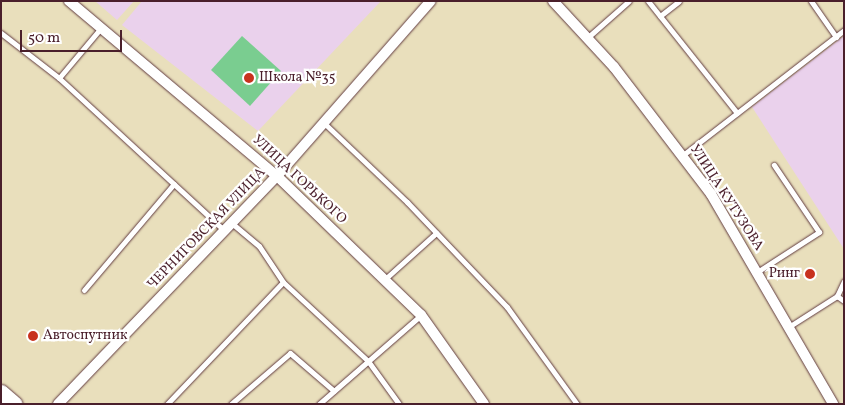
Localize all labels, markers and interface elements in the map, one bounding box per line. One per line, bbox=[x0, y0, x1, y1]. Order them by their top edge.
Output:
scale bar bbox=[22, 20, 125, 52]
text: 50 m bbox=[28, 28, 60, 49]
place label: Школа №35 bbox=[259, 70, 336, 86]
marker: Школа №35 bbox=[243, 72, 255, 84]
street label: УЛИЦА ГОРЬКОГО bbox=[248, 132, 350, 228]
street label: УЛИЦА КУТУЗОВА bbox=[685, 142, 767, 254]
street label: ЧЕРНИГОВСКАЯ УЛИЦА bbox=[144, 165, 270, 293]
place label: Ринг bbox=[769, 266, 800, 282]
marker: Ринг bbox=[804, 268, 816, 280]
place label: Автоспутник bbox=[43, 328, 127, 344]
marker: Автоспутник bbox=[27, 330, 39, 342]

